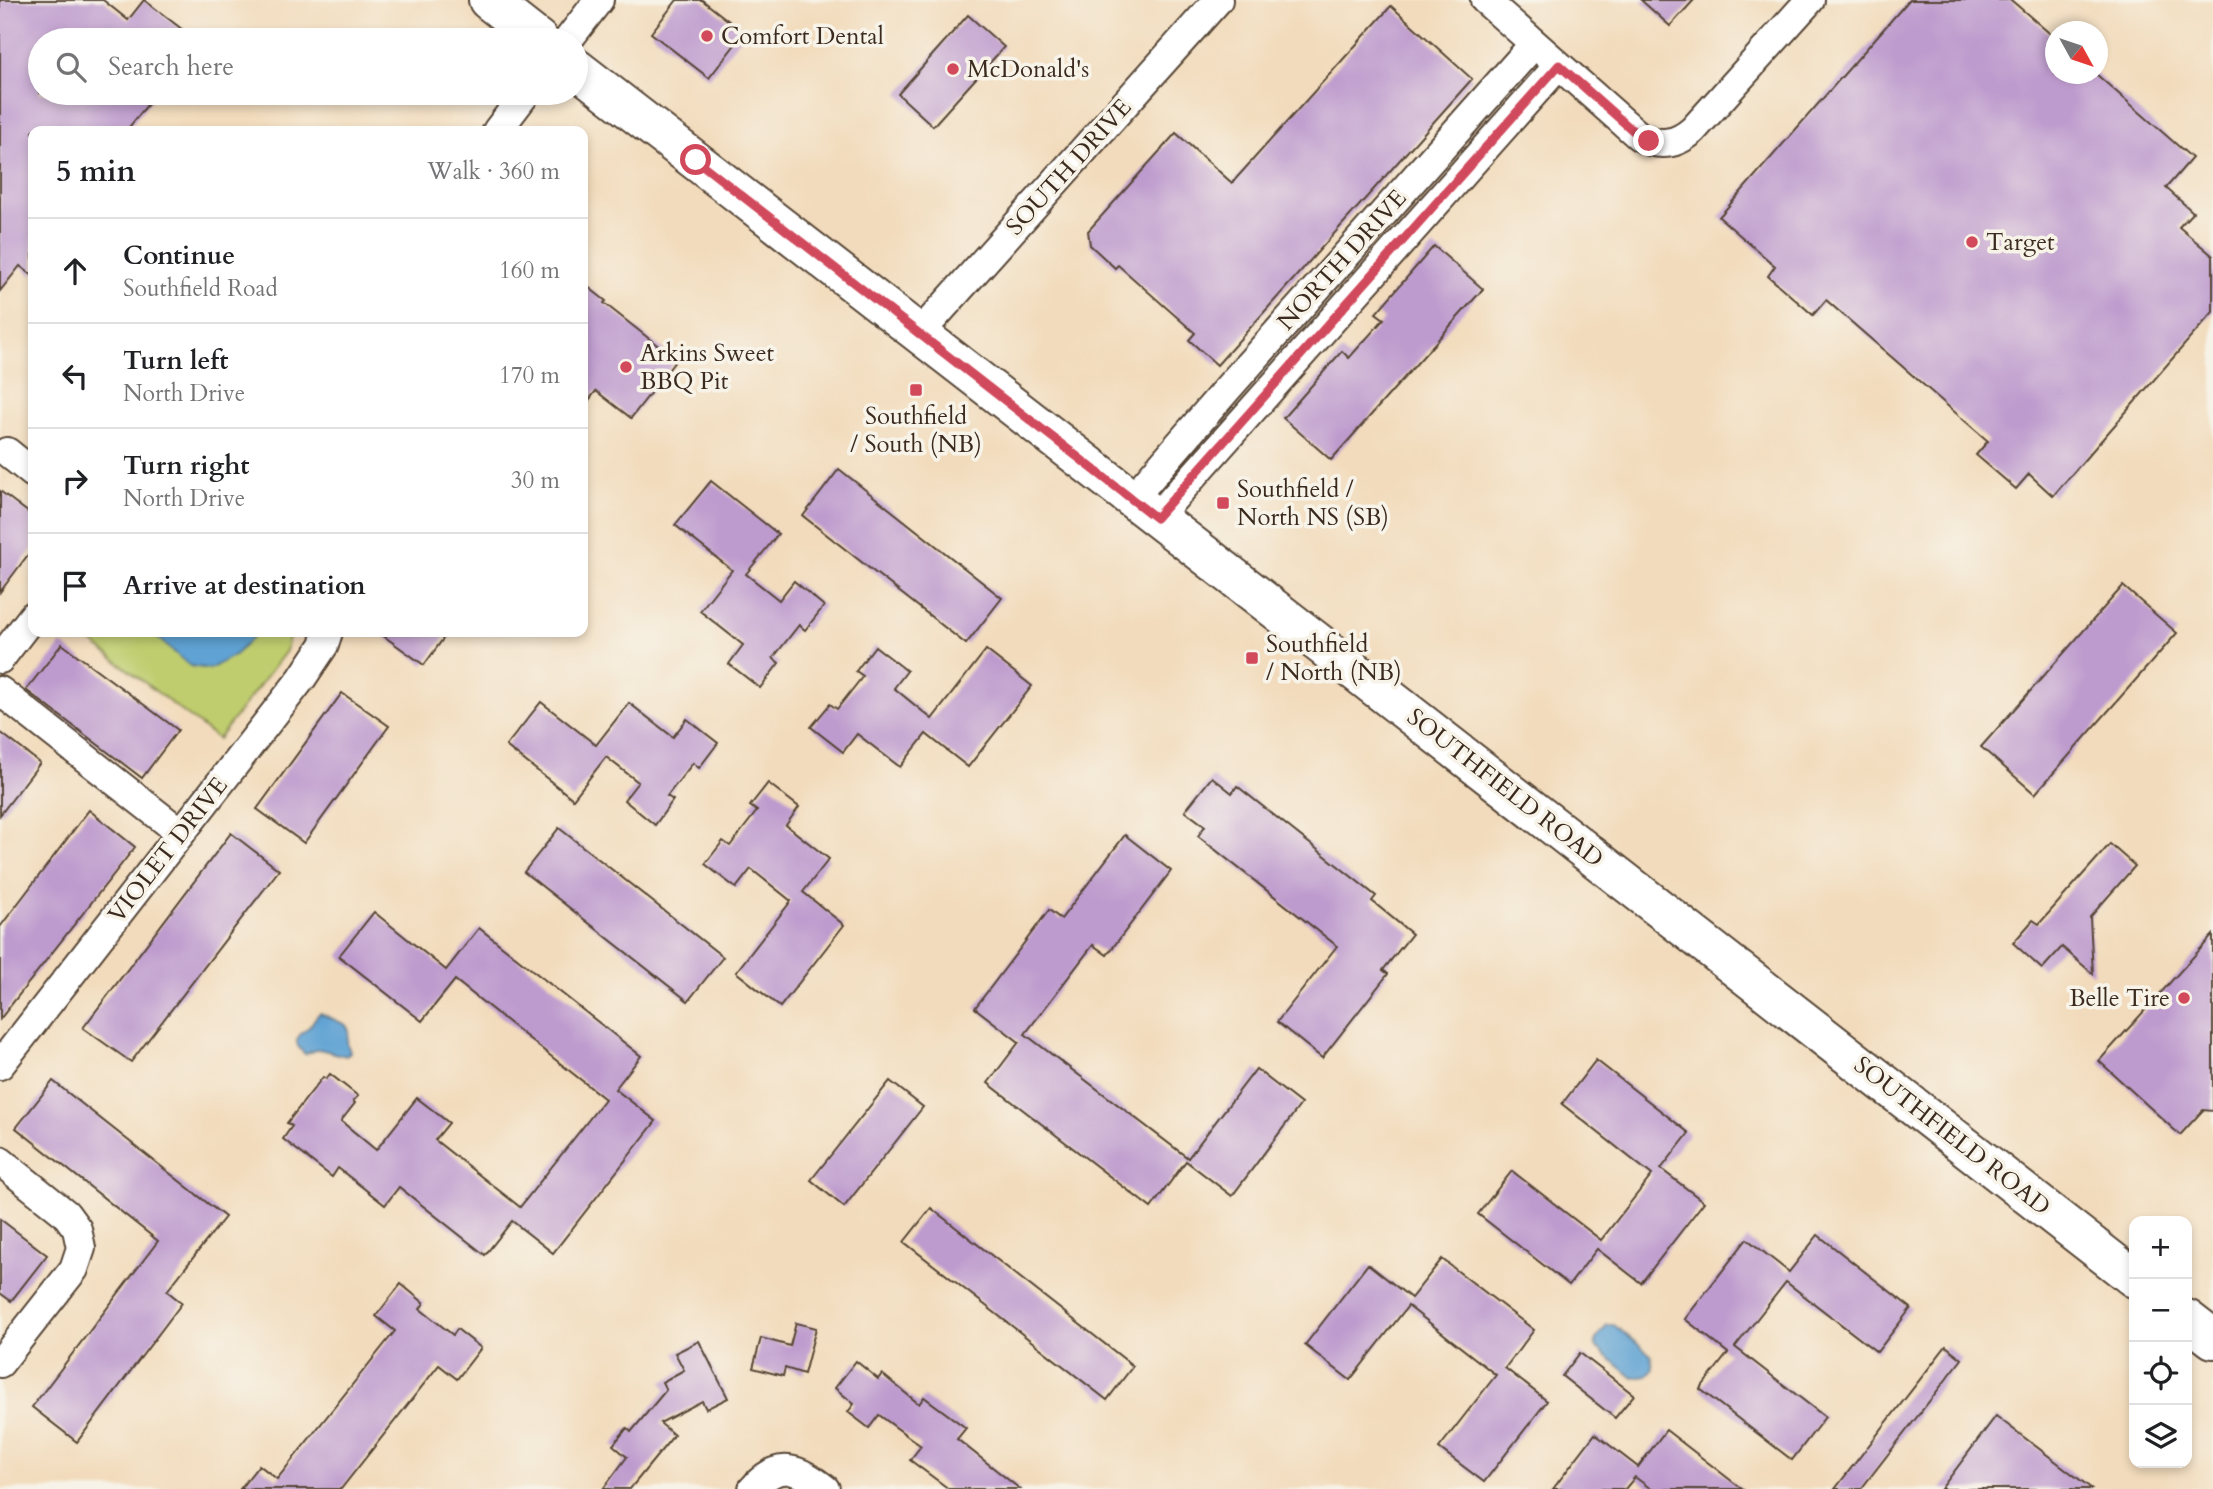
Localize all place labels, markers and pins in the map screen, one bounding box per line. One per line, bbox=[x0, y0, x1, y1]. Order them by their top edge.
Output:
place label: Comfort Dental bbox=[721, 20, 884, 53]
marker: Comfort Dental bbox=[699, 28, 715, 44]
place label: McDonald's bbox=[967, 53, 1089, 86]
marker: McDonald's bbox=[945, 61, 961, 77]
place label: Target bbox=[1986, 226, 2055, 259]
marker: Target bbox=[1964, 234, 1980, 250]
place label: Arkins Sweet BBQ Pit bbox=[640, 337, 775, 398]
marker: Arkins Sweet BBQ Pit bbox=[618, 359, 634, 375]
marker: Southfield / South (NB) bbox=[908, 382, 924, 398]
place label: Southfield / South (NB) bbox=[850, 400, 982, 461]
place label: Southfield / North NS (SB) bbox=[1237, 473, 1389, 534]
marker: Southfield / North NS (SB) bbox=[1215, 495, 1231, 511]
place label: Southfield / North (NB) bbox=[1266, 628, 1402, 689]
marker: Southfield / North (NB) bbox=[1244, 650, 1260, 666]
place label: Belle Tire bbox=[2069, 982, 2170, 1015]
marker: Belle Tire bbox=[2176, 990, 2192, 1006]

